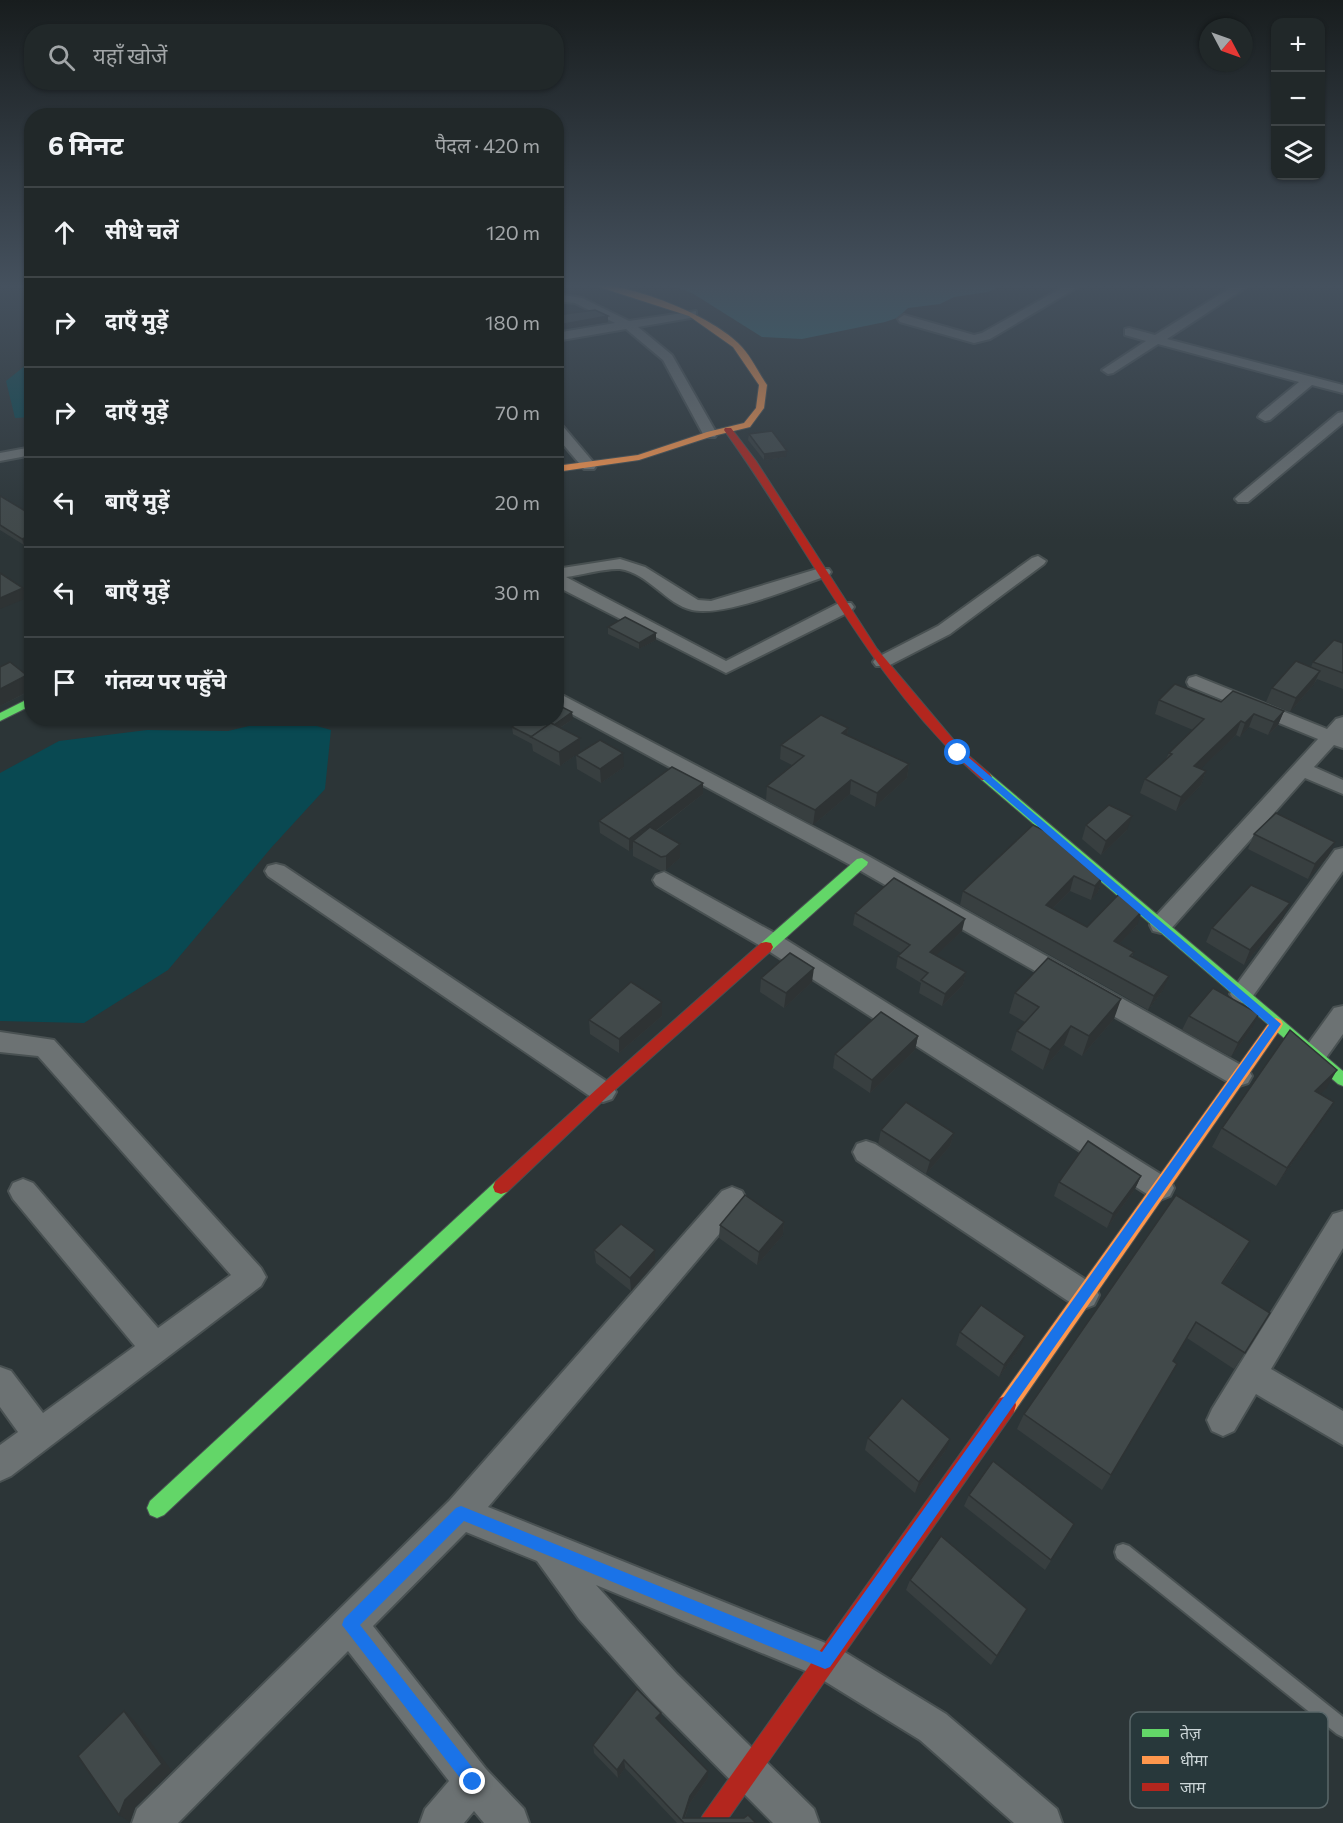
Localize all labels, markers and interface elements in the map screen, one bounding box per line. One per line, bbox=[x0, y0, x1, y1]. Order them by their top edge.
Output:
north arrow bbox=[1199, 18, 1253, 72]
map controls bbox=[1271, 18, 1325, 180]
button: + bbox=[1271, 18, 1325, 72]
search box bbox=[24, 24, 564, 90]
icon: search bbox=[45, 41, 78, 74]
text: यहाँ खोजें bbox=[93, 42, 167, 69]
button: − bbox=[1271, 72, 1325, 126]
button: layers bbox=[1271, 126, 1325, 180]
text: 6 मिनट bbox=[48, 129, 124, 160]
text: पैदल · 420 m bbox=[435, 133, 540, 157]
icon: ahead bbox=[48, 216, 81, 249]
text: सीधे चलें bbox=[105, 217, 179, 244]
text: 120 m bbox=[486, 220, 540, 244]
icon: right bbox=[48, 306, 81, 339]
text: दाएँ मुड़ें bbox=[105, 307, 168, 334]
text: 180 m bbox=[485, 310, 540, 334]
icon: right bbox=[48, 396, 81, 429]
text: दाएँ मुड़ें bbox=[105, 397, 168, 424]
text: 70 m bbox=[495, 400, 540, 424]
icon: left bbox=[48, 486, 81, 519]
text: बाएँ मुड़ें bbox=[105, 487, 170, 514]
text: 20 m bbox=[495, 490, 540, 514]
icon: left bbox=[48, 576, 81, 609]
text: बाएँ मुड़ें bbox=[105, 577, 170, 604]
text: 30 m bbox=[494, 580, 540, 604]
icon: arrive bbox=[48, 666, 81, 699]
text: गंतव्य पर पहुँचे bbox=[105, 667, 227, 694]
route start bbox=[944, 739, 970, 765]
legend bbox=[1130, 1712, 1328, 1808]
text: तेज़ bbox=[1180, 1723, 1202, 1742]
text: धीमा bbox=[1180, 1750, 1209, 1769]
route end bbox=[459, 1768, 485, 1794]
text: जाम bbox=[1180, 1777, 1206, 1796]

